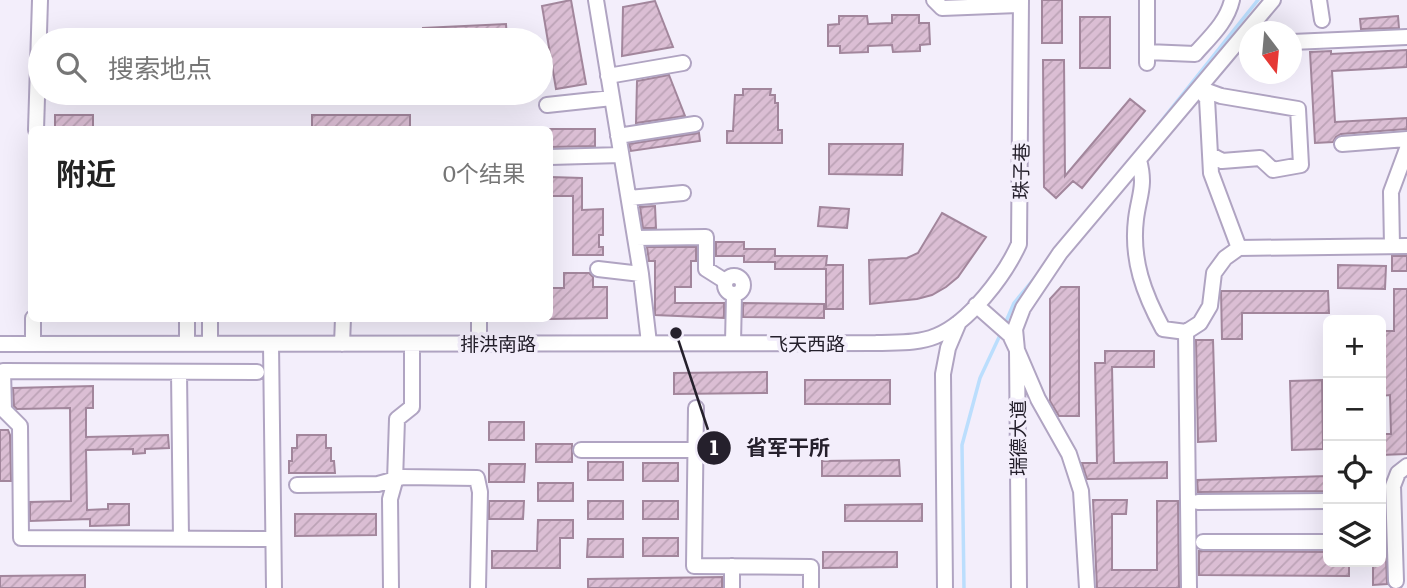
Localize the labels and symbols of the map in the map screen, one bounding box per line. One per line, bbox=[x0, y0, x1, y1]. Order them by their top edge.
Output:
north arrow bbox=[1239, 21, 1302, 84]
street label: 珠子巷 bbox=[1006, 142, 1034, 200]
street label: 排洪南路 bbox=[460, 329, 536, 357]
street label: 飞天西路 bbox=[769, 329, 845, 357]
street label: 瑞德大道 bbox=[1003, 400, 1031, 476]
callout: 省军干所 bbox=[697, 427, 844, 469]
text: 1 bbox=[710, 430, 719, 461]
text: 省军干所 bbox=[746, 430, 830, 461]

